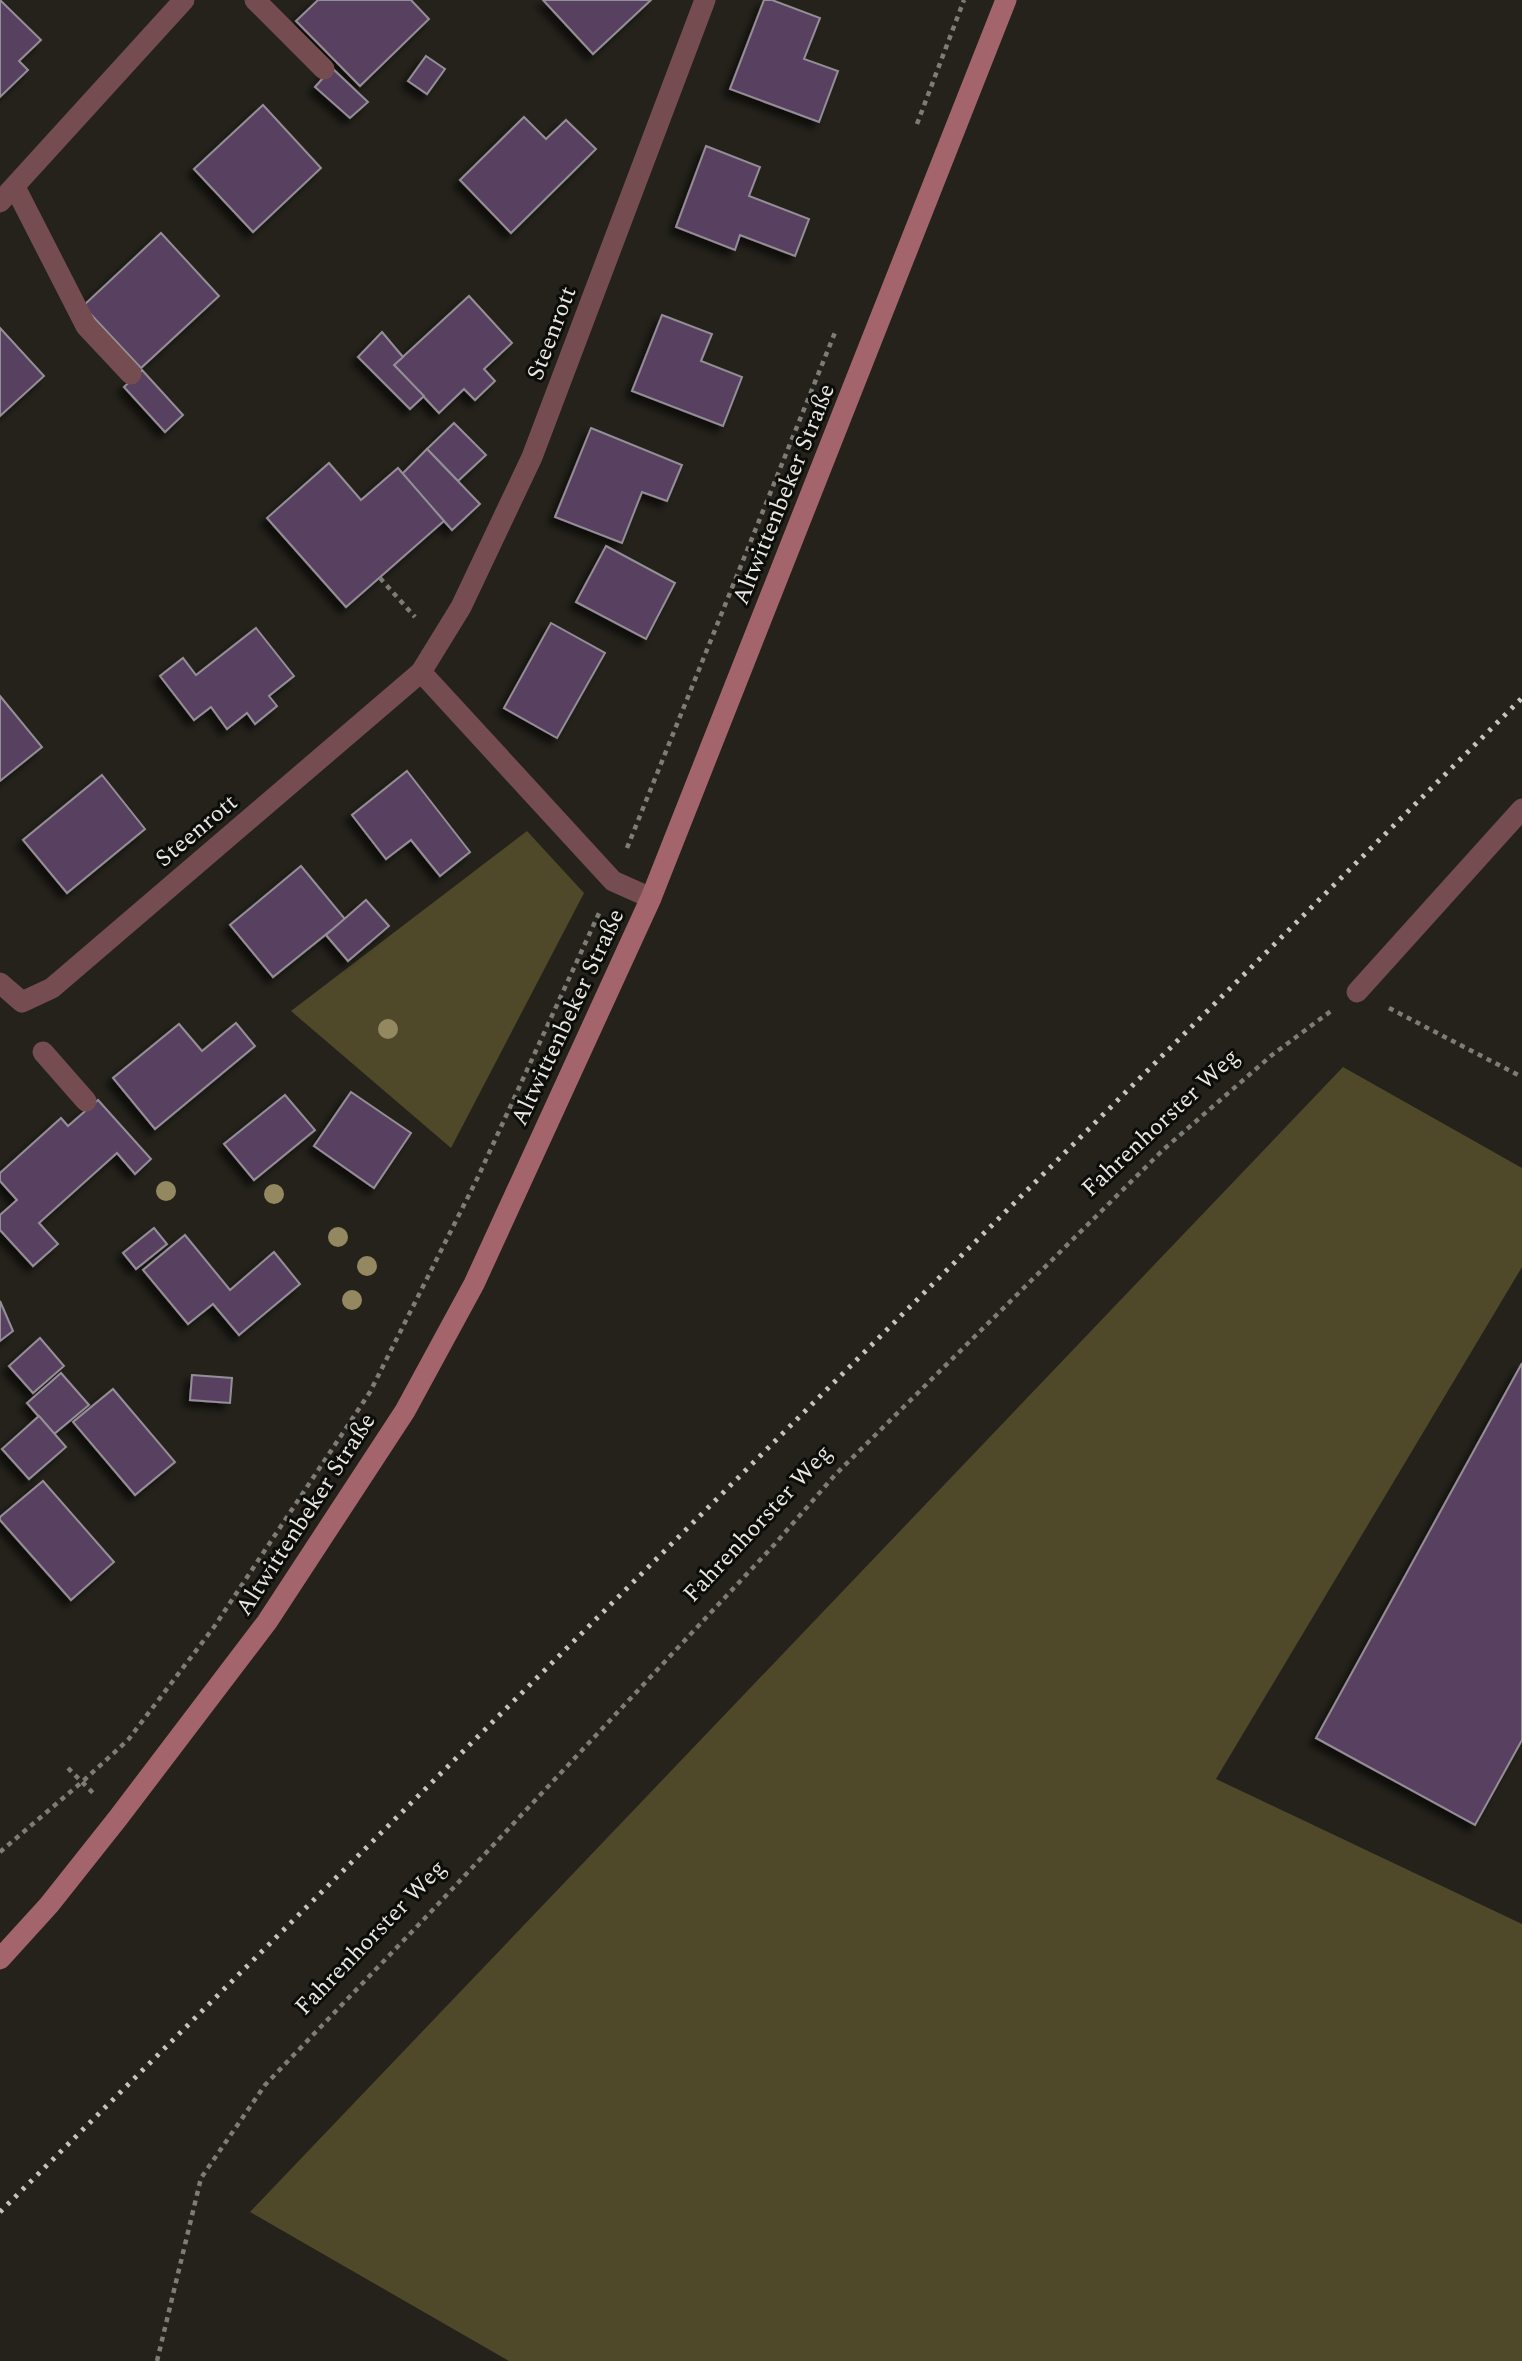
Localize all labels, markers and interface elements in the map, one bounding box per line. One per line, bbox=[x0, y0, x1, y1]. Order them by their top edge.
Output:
street label: Steenrott bbox=[518, 281, 586, 386]
street label: Altwittenbeker Straße bbox=[723, 378, 845, 610]
street label: Steenrott bbox=[147, 785, 246, 876]
street label: Altwittenbeker Straße bbox=[502, 903, 634, 1132]
street label: Fahrenhorster Weg bbox=[1073, 1040, 1248, 1206]
street label: Altwittenbeker Straße bbox=[227, 1406, 385, 1623]
street label: Fahrenhorster Weg bbox=[675, 1436, 841, 1611]
street label: Fahrenhorster Weg bbox=[287, 1851, 455, 2024]

